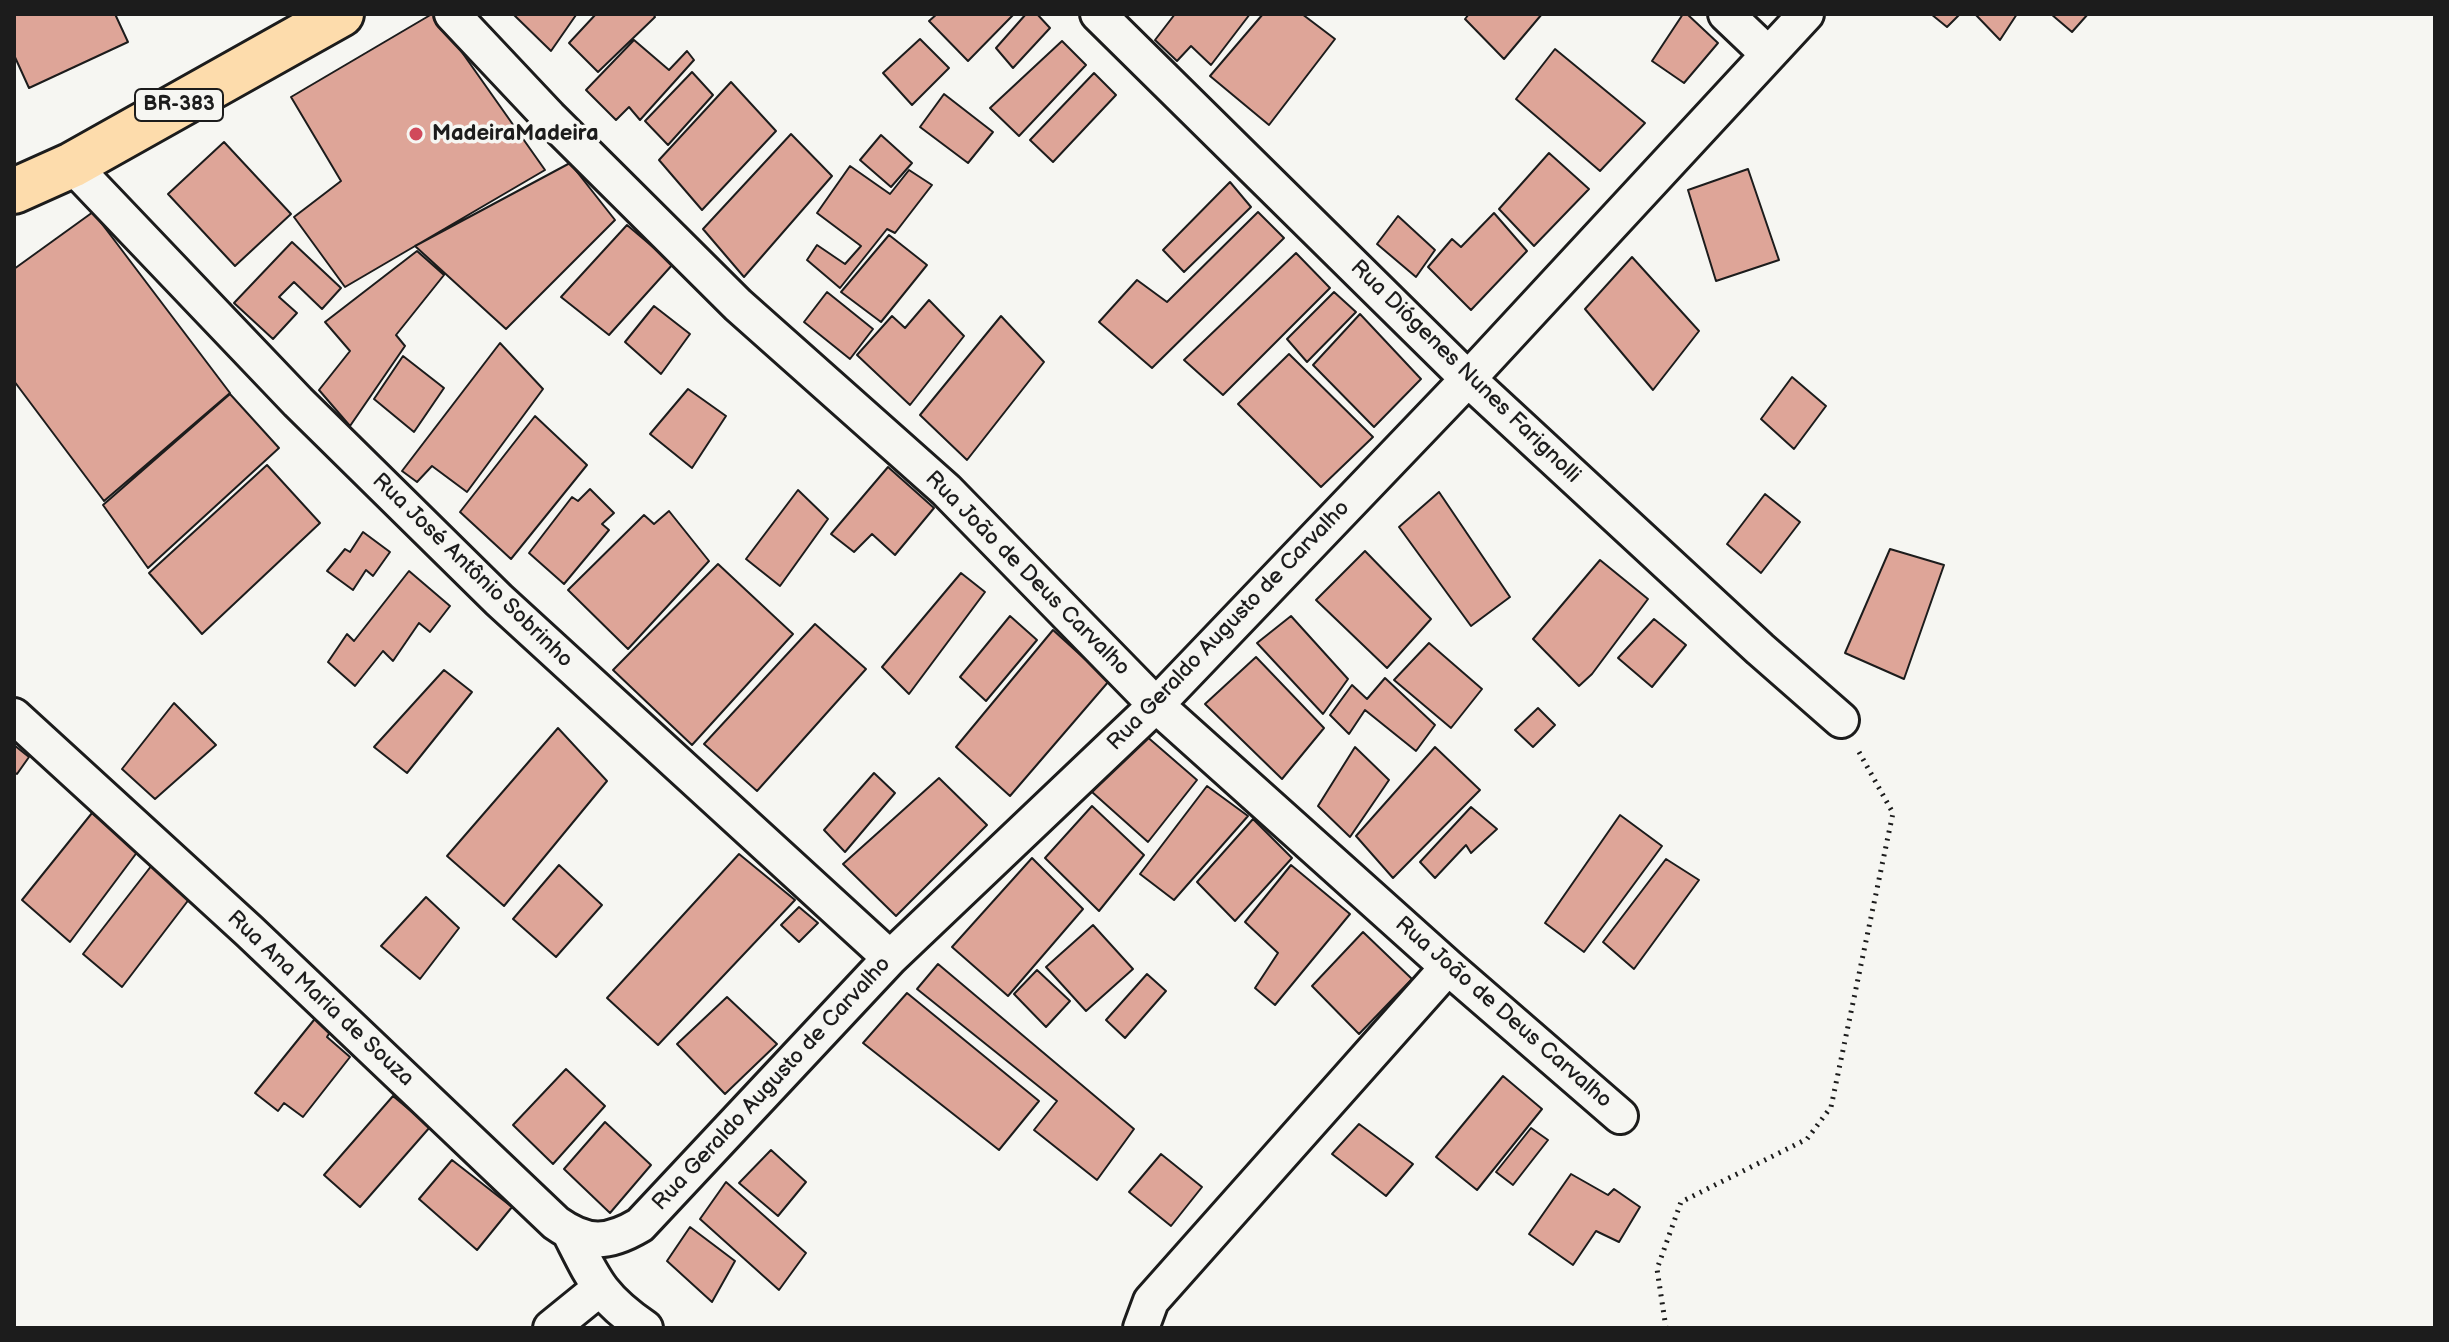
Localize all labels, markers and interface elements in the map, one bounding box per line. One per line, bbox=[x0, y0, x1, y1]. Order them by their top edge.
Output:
road number: BR-383 bbox=[135, 89, 223, 121]
place label: MadeiraMadeira bbox=[432, 121, 599, 147]
marker: MadeiraMadeira bbox=[407, 125, 425, 143]
street label: Rua Diógenes Nunes Farignolli bbox=[1344, 255, 1586, 489]
street label: Rua João de Deus Carvalho bbox=[919, 466, 1135, 682]
street label: Rua José Antônio Sobrinho bbox=[366, 468, 578, 674]
street label: Rua Geraldo Augusto de Carvalho bbox=[1102, 495, 1356, 757]
street label: Rua Ana Maria de Souza bbox=[221, 906, 419, 1092]
street label: Rua João de Deus Carvalho bbox=[1389, 912, 1617, 1114]
street label: Rua Geraldo Augusto de Carvalho bbox=[647, 952, 897, 1216]

